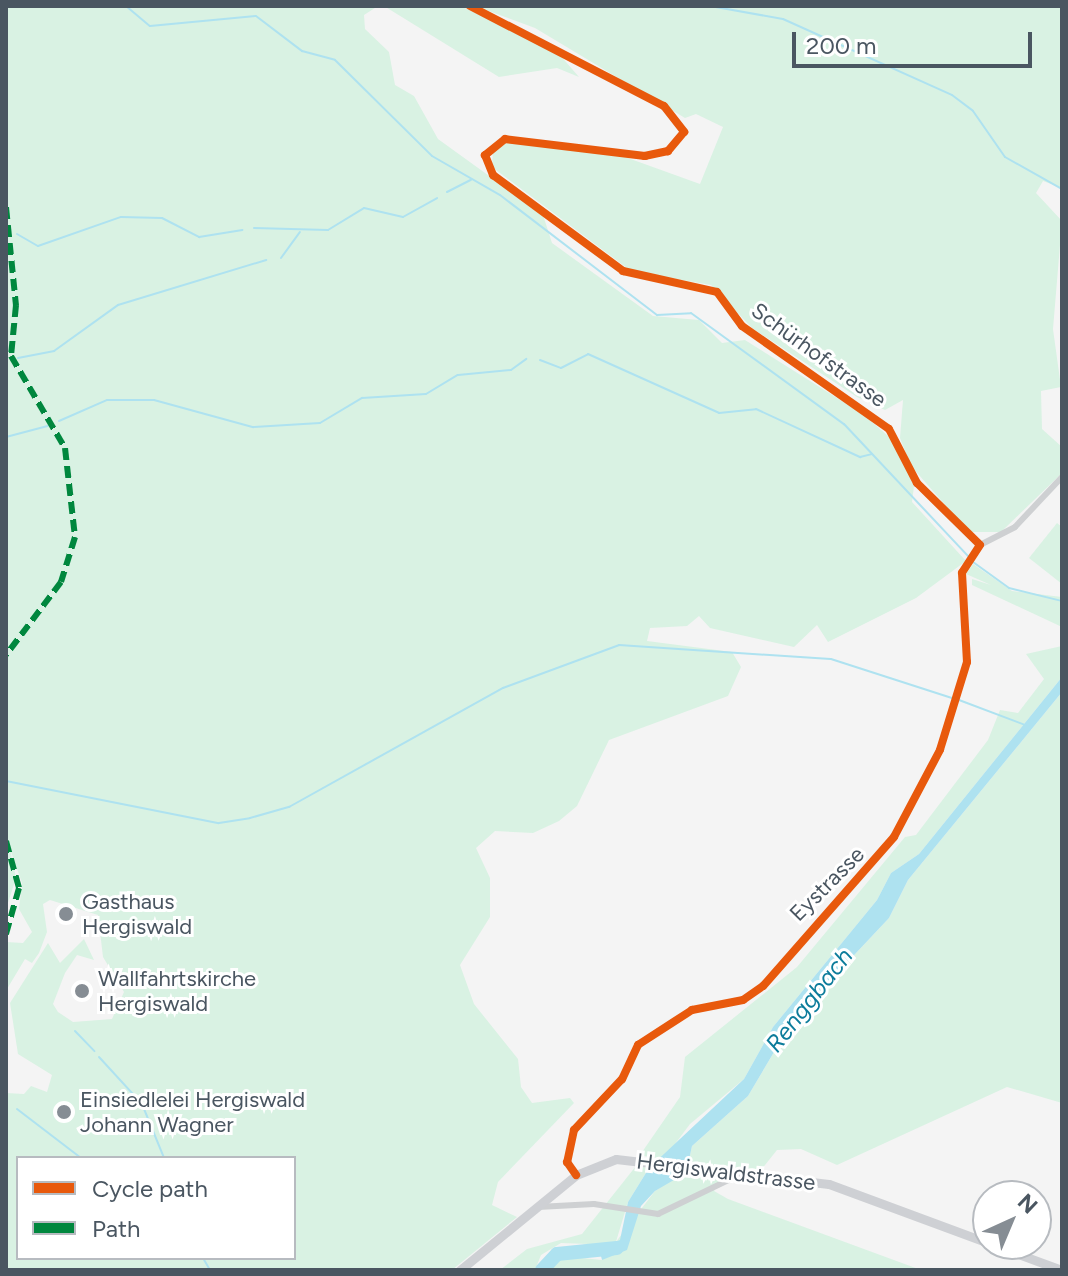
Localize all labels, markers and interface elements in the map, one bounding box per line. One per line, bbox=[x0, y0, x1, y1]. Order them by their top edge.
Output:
scale bar bbox=[796, 16, 1036, 66]
text: 200 m bbox=[806, 31, 877, 60]
street label: Schürhofstrasse bbox=[746, 297, 892, 413]
street label: Eystrasse bbox=[784, 841, 870, 927]
place label: Gasthaus Hergiswald bbox=[82, 888, 192, 940]
marker: Gasthaus Hergiswald bbox=[57, 905, 75, 923]
water label: Renggbach bbox=[759, 942, 859, 1058]
place label: Wallfahrtskirche Hergiswald bbox=[98, 965, 256, 1016]
marker: Wallfahrtskirche Hergiswald bbox=[73, 982, 91, 1000]
place label: Einsiedlelei Hergiswald Johann Wagner bbox=[80, 1086, 305, 1138]
marker: Einsiedlelei Hergiswald Johann Wagner bbox=[55, 1103, 73, 1121]
street label: Hergiswaldstrasse bbox=[635, 1148, 817, 1196]
legend bbox=[16, 1156, 296, 1260]
text: Cycle path bbox=[92, 1174, 208, 1203]
north arrow bbox=[972, 1180, 1052, 1260]
text: N bbox=[1012, 1188, 1043, 1219]
text: Path bbox=[92, 1214, 140, 1243]

